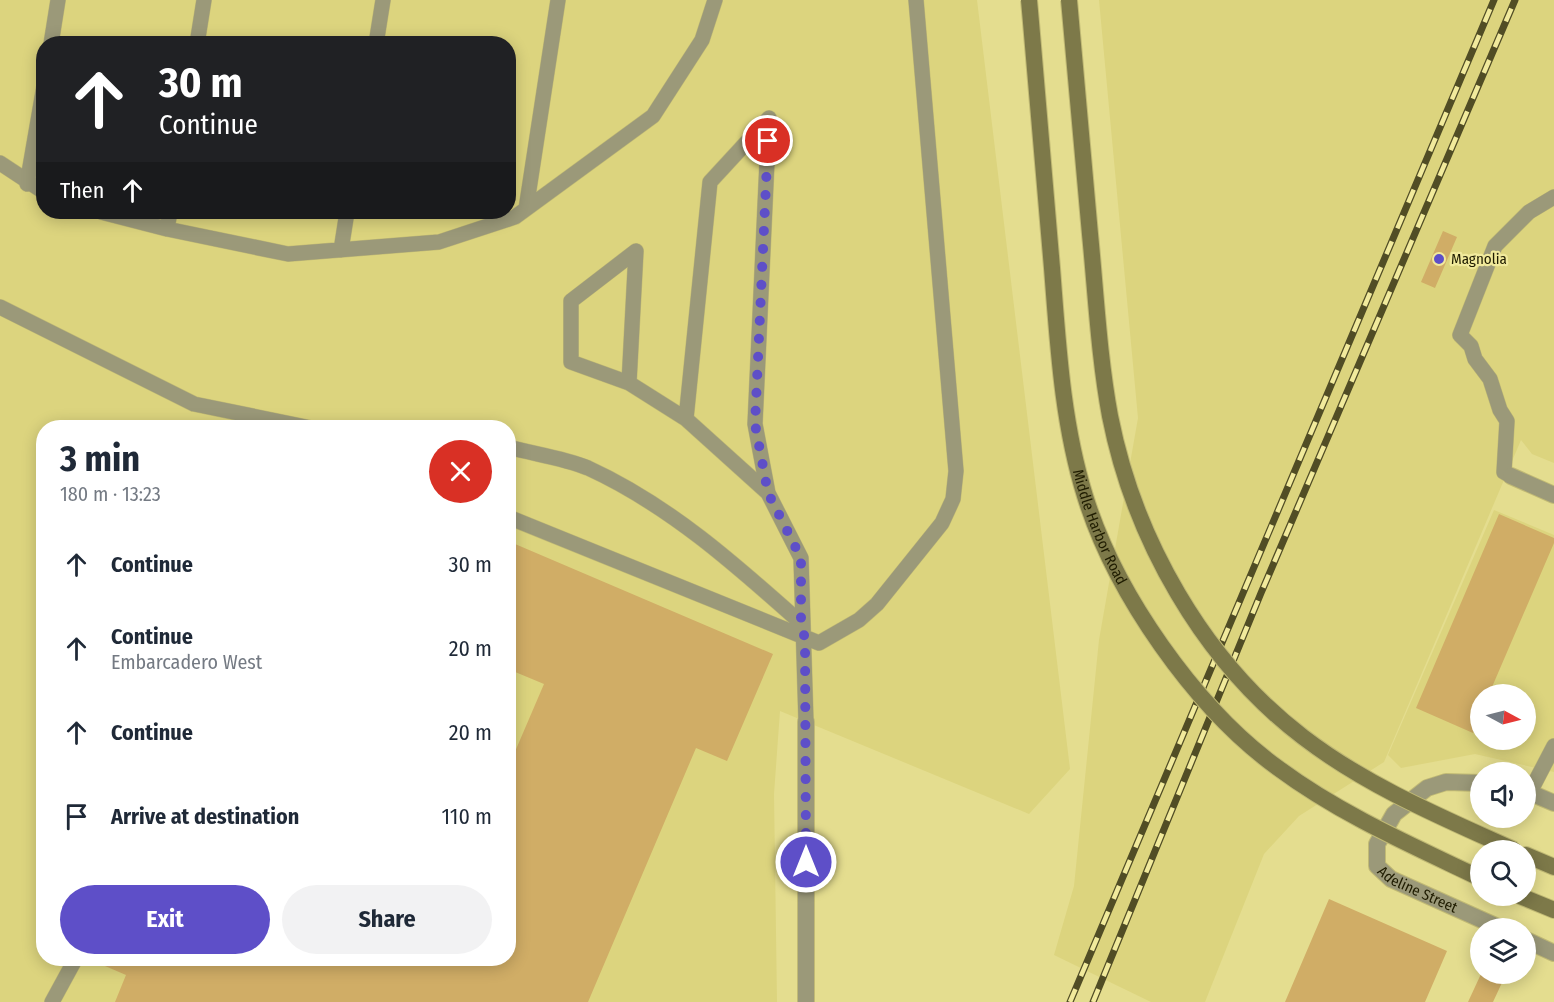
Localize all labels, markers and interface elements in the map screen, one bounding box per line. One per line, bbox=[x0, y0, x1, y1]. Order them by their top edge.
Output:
text: 30 m bbox=[159, 58, 243, 108]
icon: ahead bbox=[60, 60, 138, 138]
text: Continue bbox=[159, 109, 258, 141]
pin bbox=[742, 115, 793, 166]
icon: arrive bbox=[751, 124, 784, 157]
icon: ahead bbox=[116, 174, 149, 207]
text: Then bbox=[60, 177, 104, 204]
place label: Magnolia bbox=[1451, 250, 1507, 268]
marker: Magnolia bbox=[1432, 252, 1446, 266]
text: 3 min bbox=[60, 437, 140, 481]
button: close bbox=[429, 440, 492, 503]
street label: Middle Harbor Road bbox=[1069, 467, 1131, 588]
text: 180 m · 13:23 bbox=[60, 482, 161, 506]
icon: ahead bbox=[60, 548, 93, 581]
text: Continue bbox=[111, 551, 193, 578]
text: 30 m bbox=[449, 551, 492, 578]
text: Continue bbox=[111, 623, 193, 650]
icon: ahead bbox=[60, 632, 93, 665]
text: 20 m bbox=[449, 635, 492, 662]
text: Embarcadero West bbox=[111, 650, 262, 674]
north arrow bbox=[1470, 684, 1536, 750]
map controls bbox=[1470, 684, 1536, 984]
icon: ahead bbox=[60, 716, 93, 749]
text: Continue bbox=[111, 719, 193, 746]
text: 20 m bbox=[449, 719, 492, 746]
button: sound bbox=[1470, 762, 1536, 828]
icon: arrive bbox=[60, 800, 93, 833]
text: Arrive at destination bbox=[111, 803, 299, 830]
text: 110 m bbox=[442, 803, 492, 830]
position arrow bbox=[774, 830, 838, 894]
button: search bbox=[1470, 840, 1536, 906]
street label: Adeline Street bbox=[1374, 862, 1460, 917]
button: Exit bbox=[60, 885, 270, 954]
button: Share bbox=[282, 885, 492, 954]
button: layers bbox=[1470, 918, 1536, 984]

